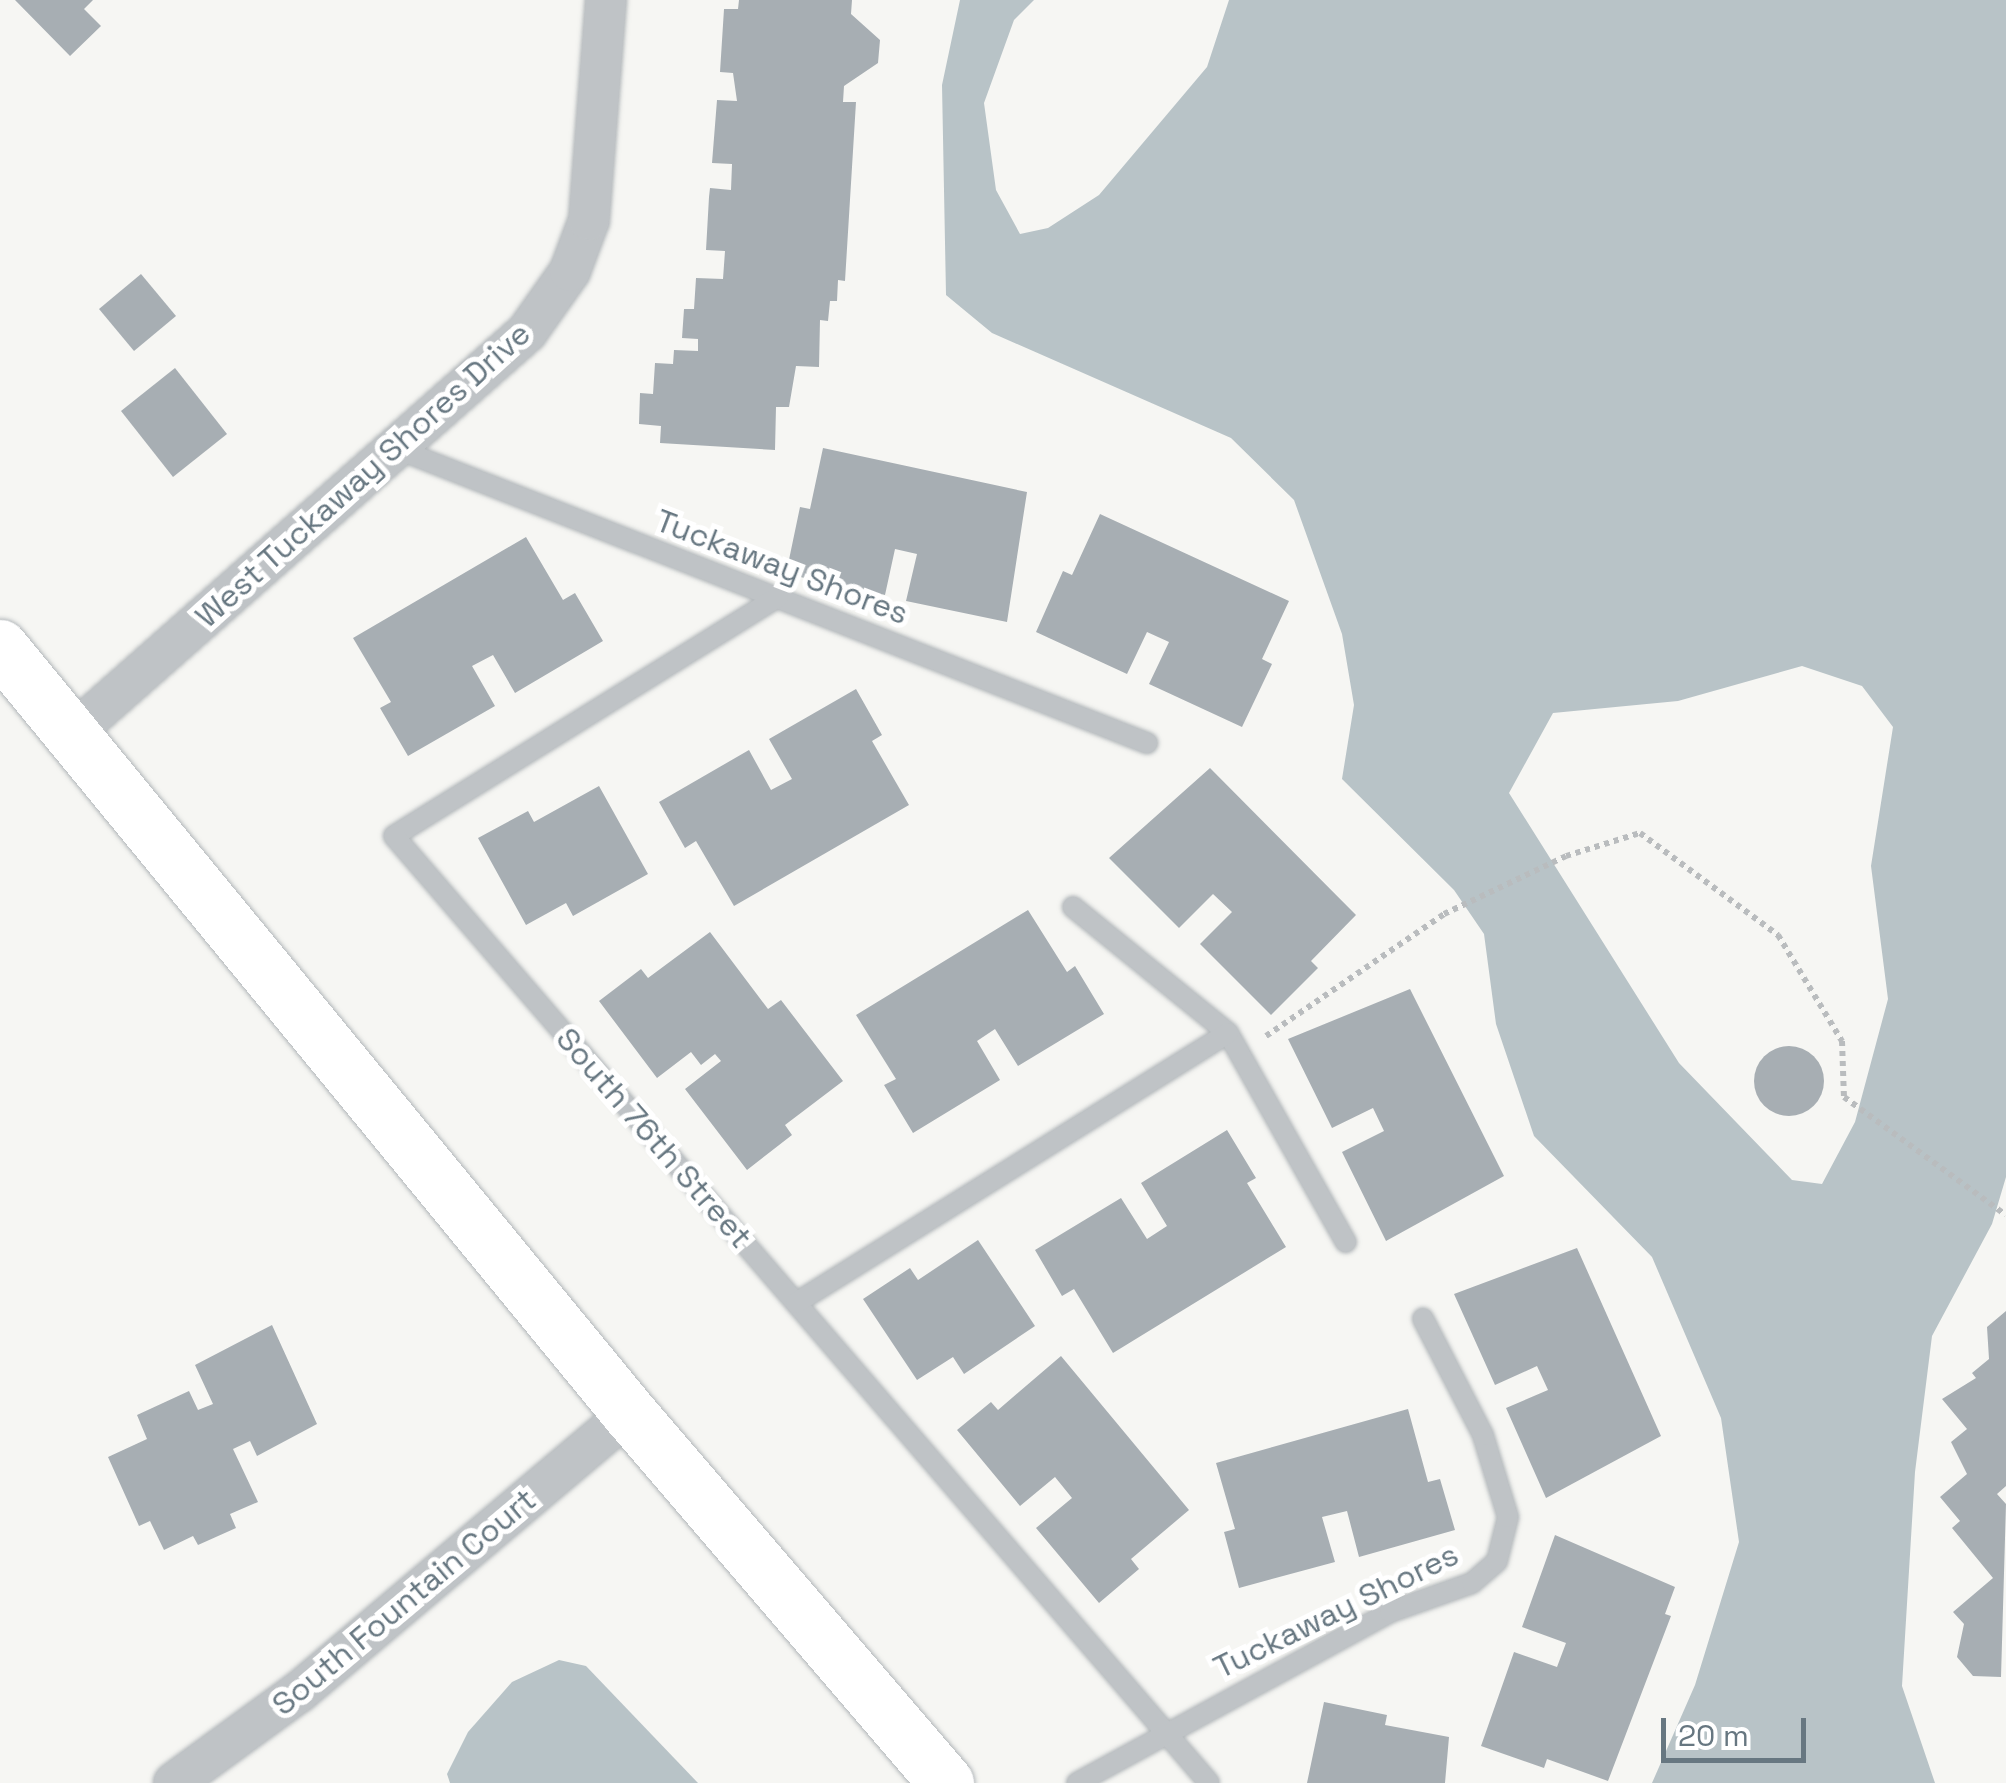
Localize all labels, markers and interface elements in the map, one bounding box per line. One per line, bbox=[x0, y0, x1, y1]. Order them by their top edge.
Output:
street label: West Tuckaway Shores Drive bbox=[187, 314, 539, 636]
street label: Tuckaway Shores bbox=[650, 501, 914, 633]
street label: South 76th Street bbox=[548, 1020, 760, 1256]
street label: South Fountain Court bbox=[264, 1480, 544, 1724]
street label: Tuckaway Shores bbox=[1207, 1535, 1465, 1687]
scale bar bbox=[1666, 1698, 1811, 1760]
text: 20 m bbox=[1678, 1716, 1749, 1755]

